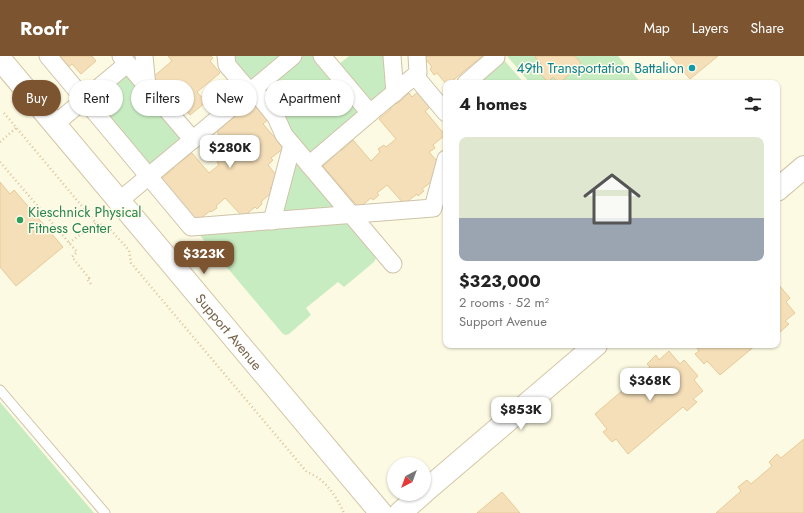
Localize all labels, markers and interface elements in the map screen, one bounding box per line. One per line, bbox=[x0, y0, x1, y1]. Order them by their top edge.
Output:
text: Roofr bbox=[20, 15, 69, 42]
text: Map bbox=[644, 18, 670, 38]
text: Layers bbox=[692, 18, 728, 38]
text: Share bbox=[750, 18, 784, 38]
place label: 49th Transportation Battalion bbox=[516, 58, 684, 78]
marker: 49th Transportation Battalion bbox=[687, 63, 697, 73]
chip: Buy bbox=[12, 80, 61, 116]
chip: Rent bbox=[69, 80, 123, 116]
chip: Filters bbox=[131, 80, 194, 116]
chip: New bbox=[202, 80, 257, 116]
chip: Apartment bbox=[265, 80, 354, 116]
text: 4 homes bbox=[459, 92, 527, 116]
icon: filters bbox=[742, 93, 764, 115]
pin: $280K bbox=[202, 135, 258, 169]
text: $280K bbox=[209, 138, 251, 157]
icon: home bbox=[576, 163, 648, 235]
place label: Kieschnick Physical Fitness Center bbox=[28, 202, 142, 238]
marker: Kieschnick Physical Fitness Center bbox=[15, 215, 25, 225]
pin: $323K bbox=[176, 241, 232, 275]
text: $323K bbox=[183, 244, 225, 263]
text: $323,000 bbox=[459, 269, 541, 293]
street label: Support Avenue bbox=[191, 289, 267, 374]
text: 2 rooms · 52 m² bbox=[459, 293, 549, 312]
text: Support Avenue bbox=[459, 312, 547, 331]
pin: $368K bbox=[622, 368, 678, 402]
text: $368K bbox=[629, 371, 671, 390]
pin: $853K bbox=[493, 397, 549, 431]
text: $853K bbox=[500, 400, 542, 419]
north arrow bbox=[387, 457, 431, 501]
map controls bbox=[387, 457, 431, 501]

